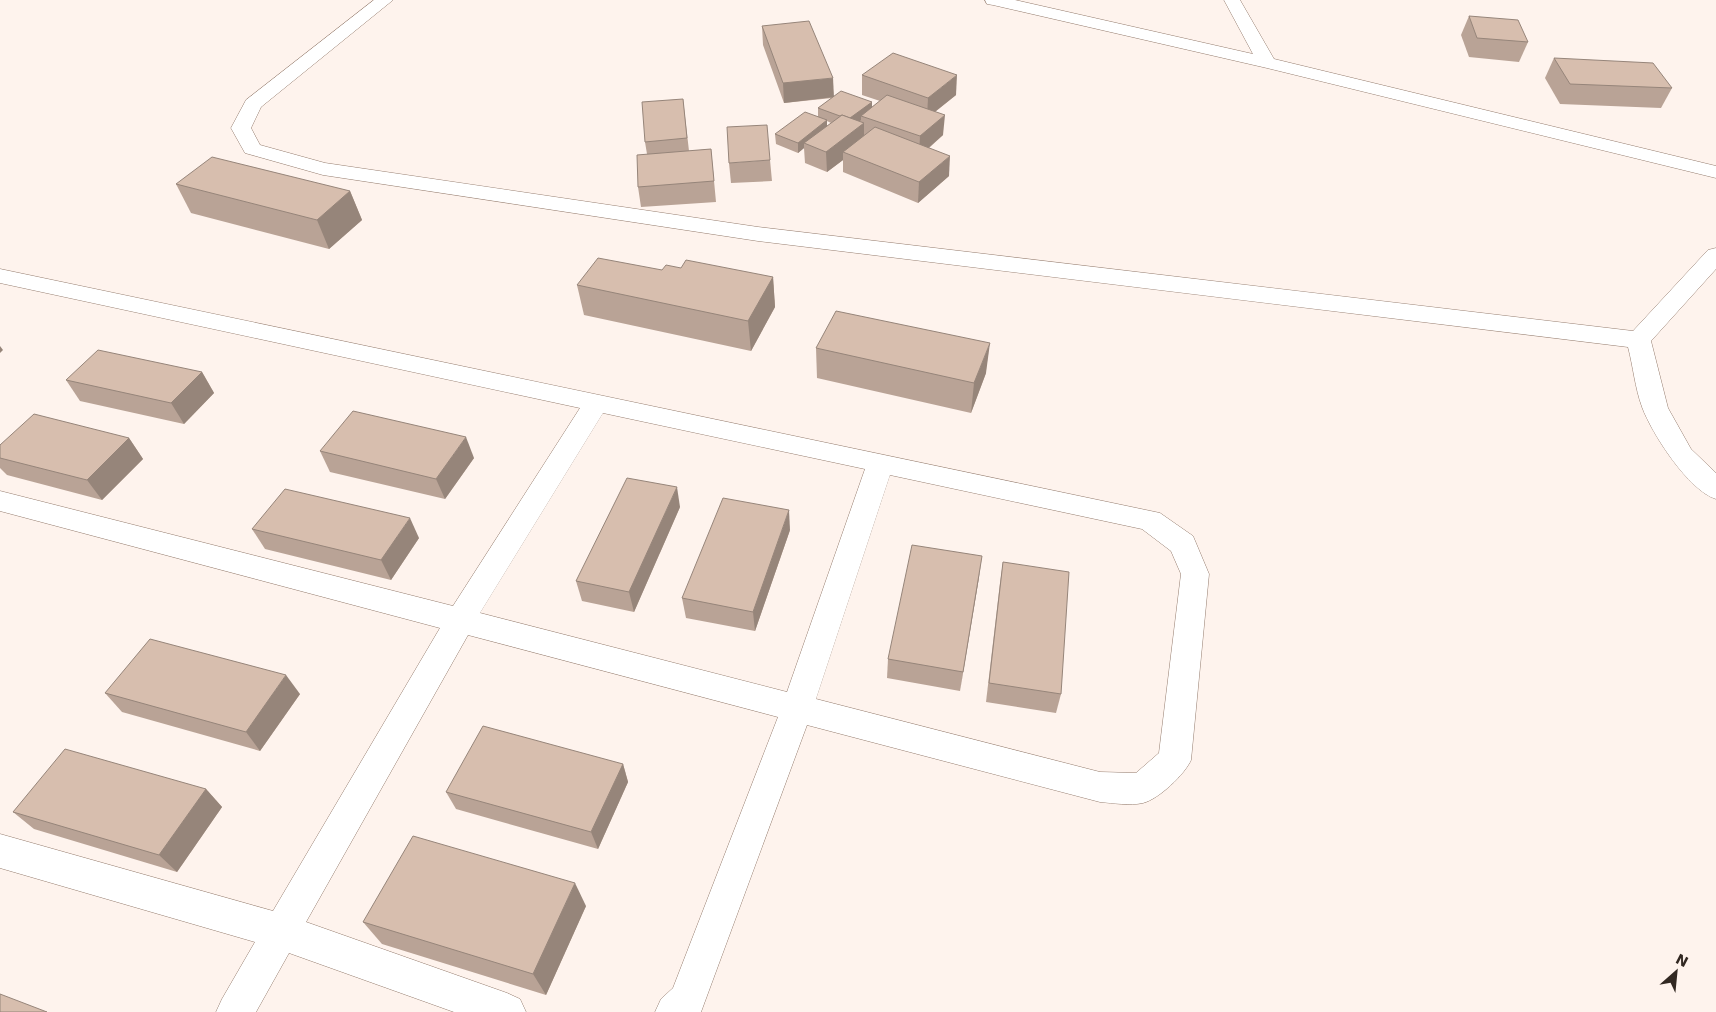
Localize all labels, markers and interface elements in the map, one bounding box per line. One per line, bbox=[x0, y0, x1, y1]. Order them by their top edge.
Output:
north arrow bbox=[1651, 947, 1701, 997]
text: N bbox=[1673, 951, 1691, 970]

